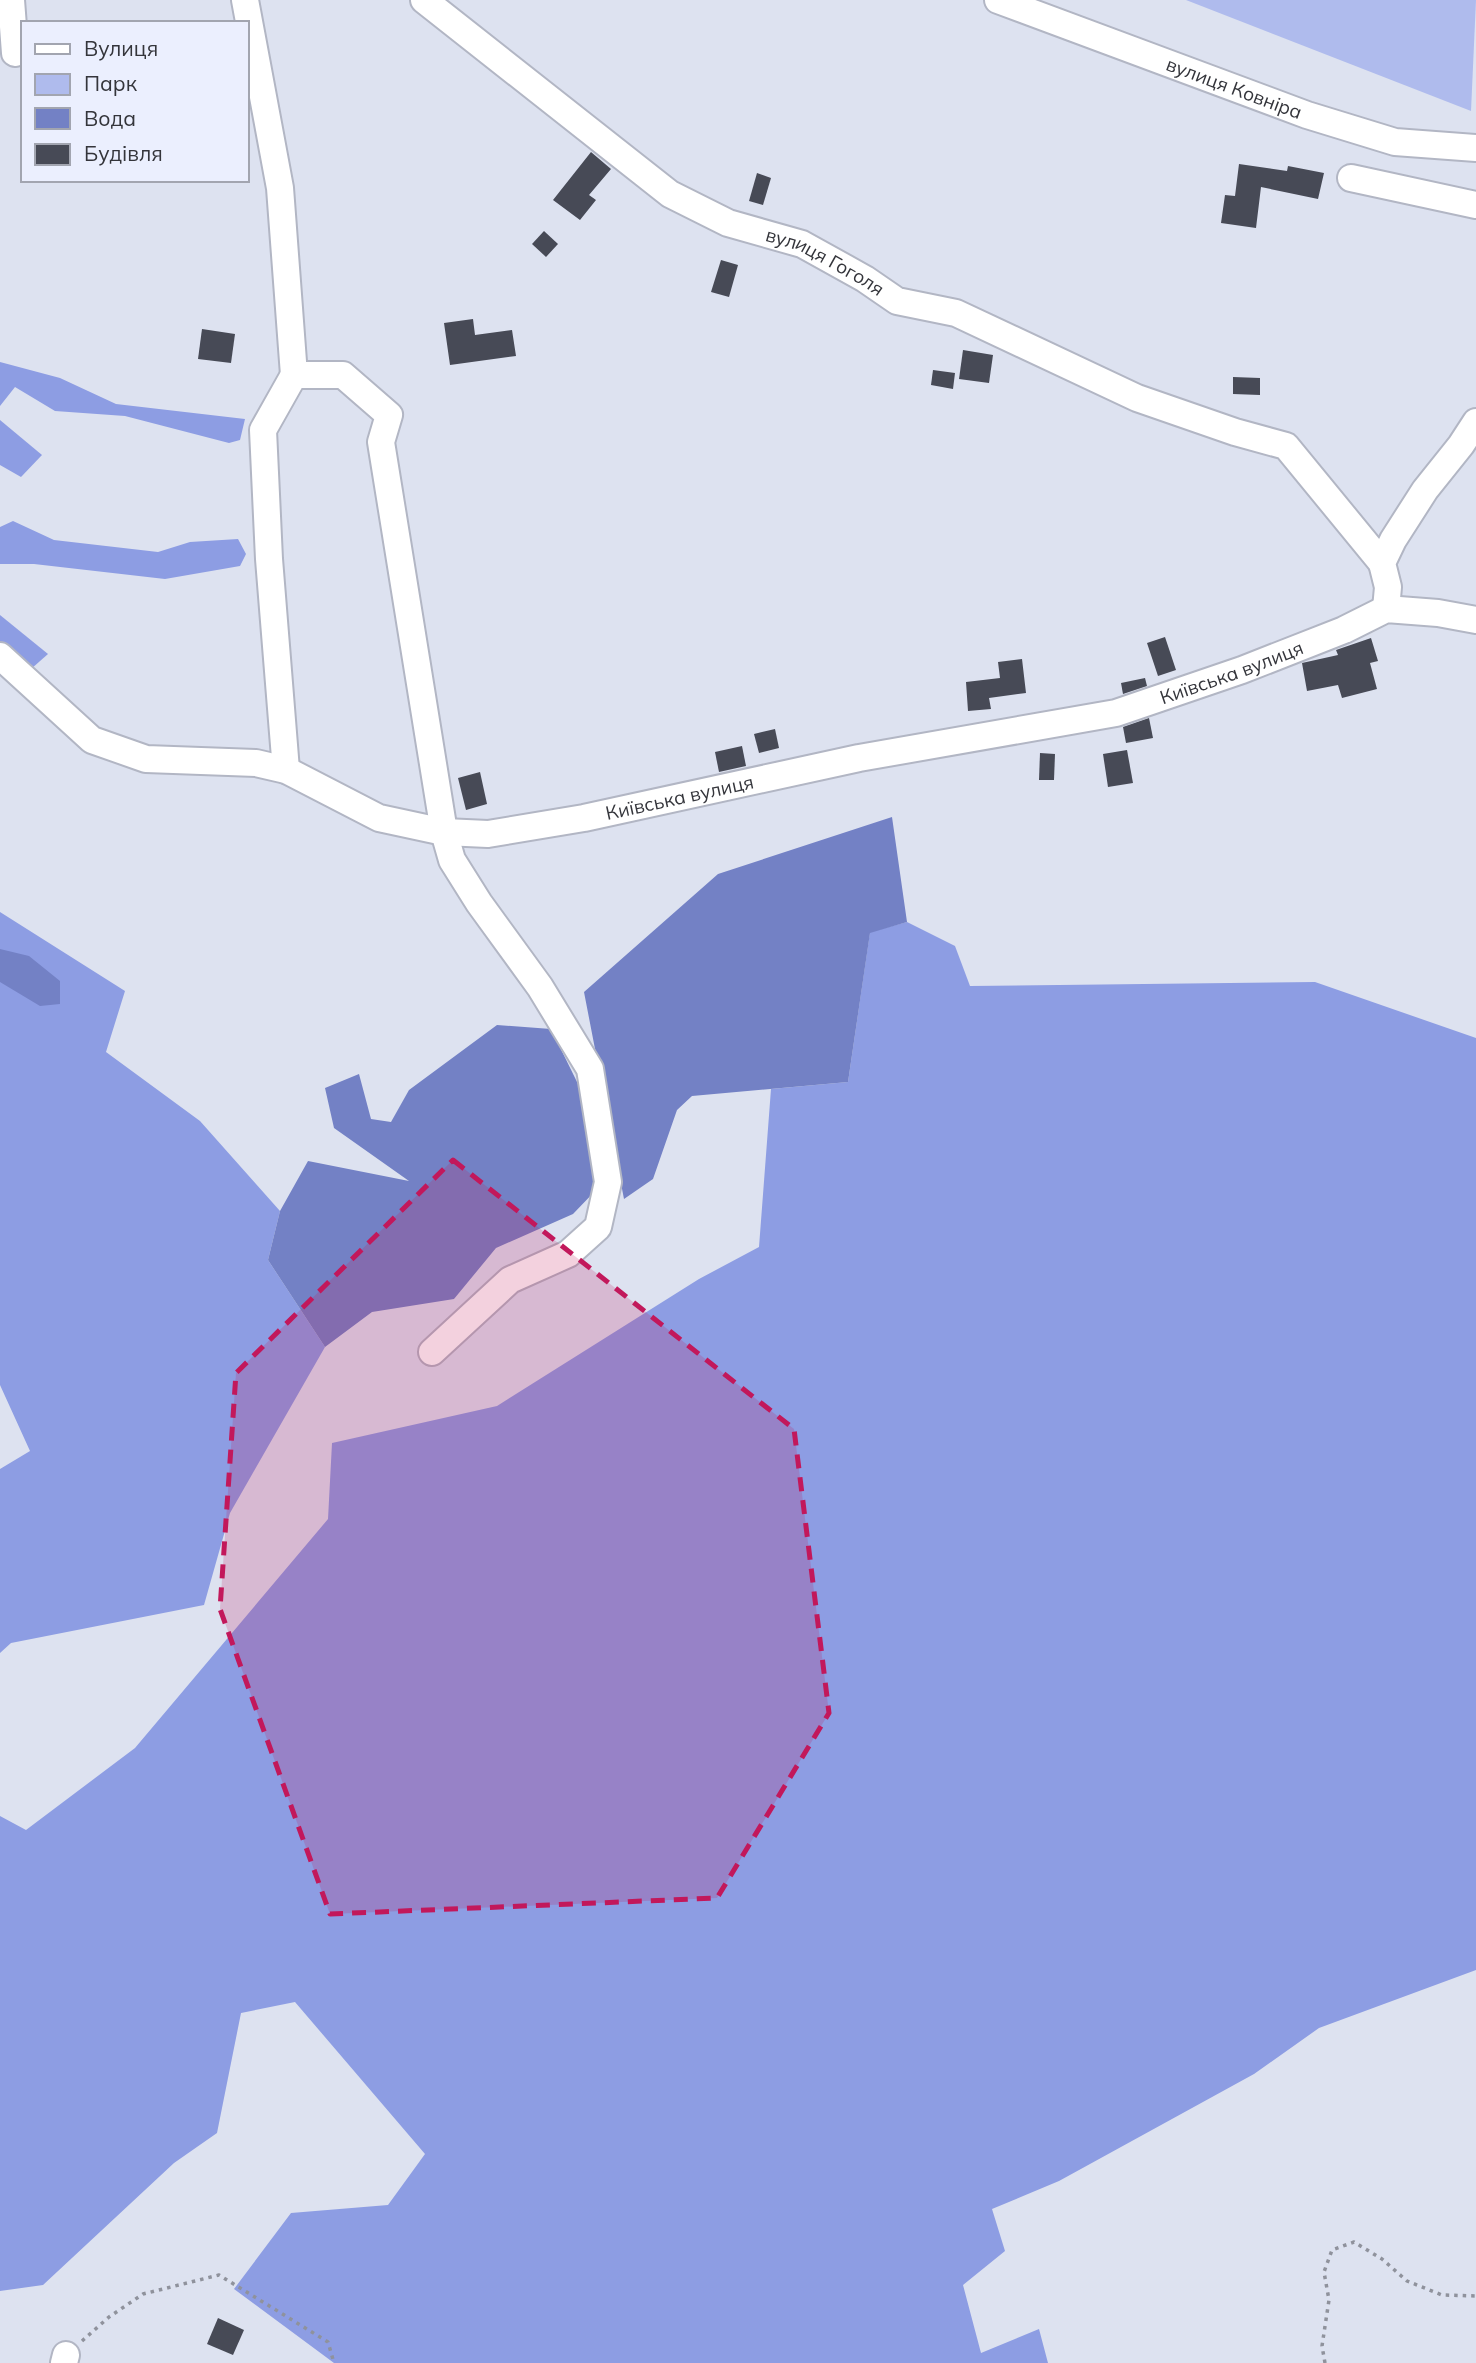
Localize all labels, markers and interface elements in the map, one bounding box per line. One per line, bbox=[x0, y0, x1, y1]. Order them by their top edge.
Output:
legend bbox=[21, 21, 248, 182]
text: Вулиця bbox=[84, 35, 158, 61]
street label: вулиця Ковніра bbox=[1163, 52, 1305, 124]
text: Парк bbox=[84, 70, 138, 96]
text: Вода bbox=[84, 105, 136, 131]
text: Будівля bbox=[84, 140, 163, 166]
street label: вулиця Гоголя bbox=[763, 222, 889, 301]
street label: Київська вулиця bbox=[1157, 635, 1307, 709]
street label: Київська вулиця bbox=[603, 769, 756, 825]

